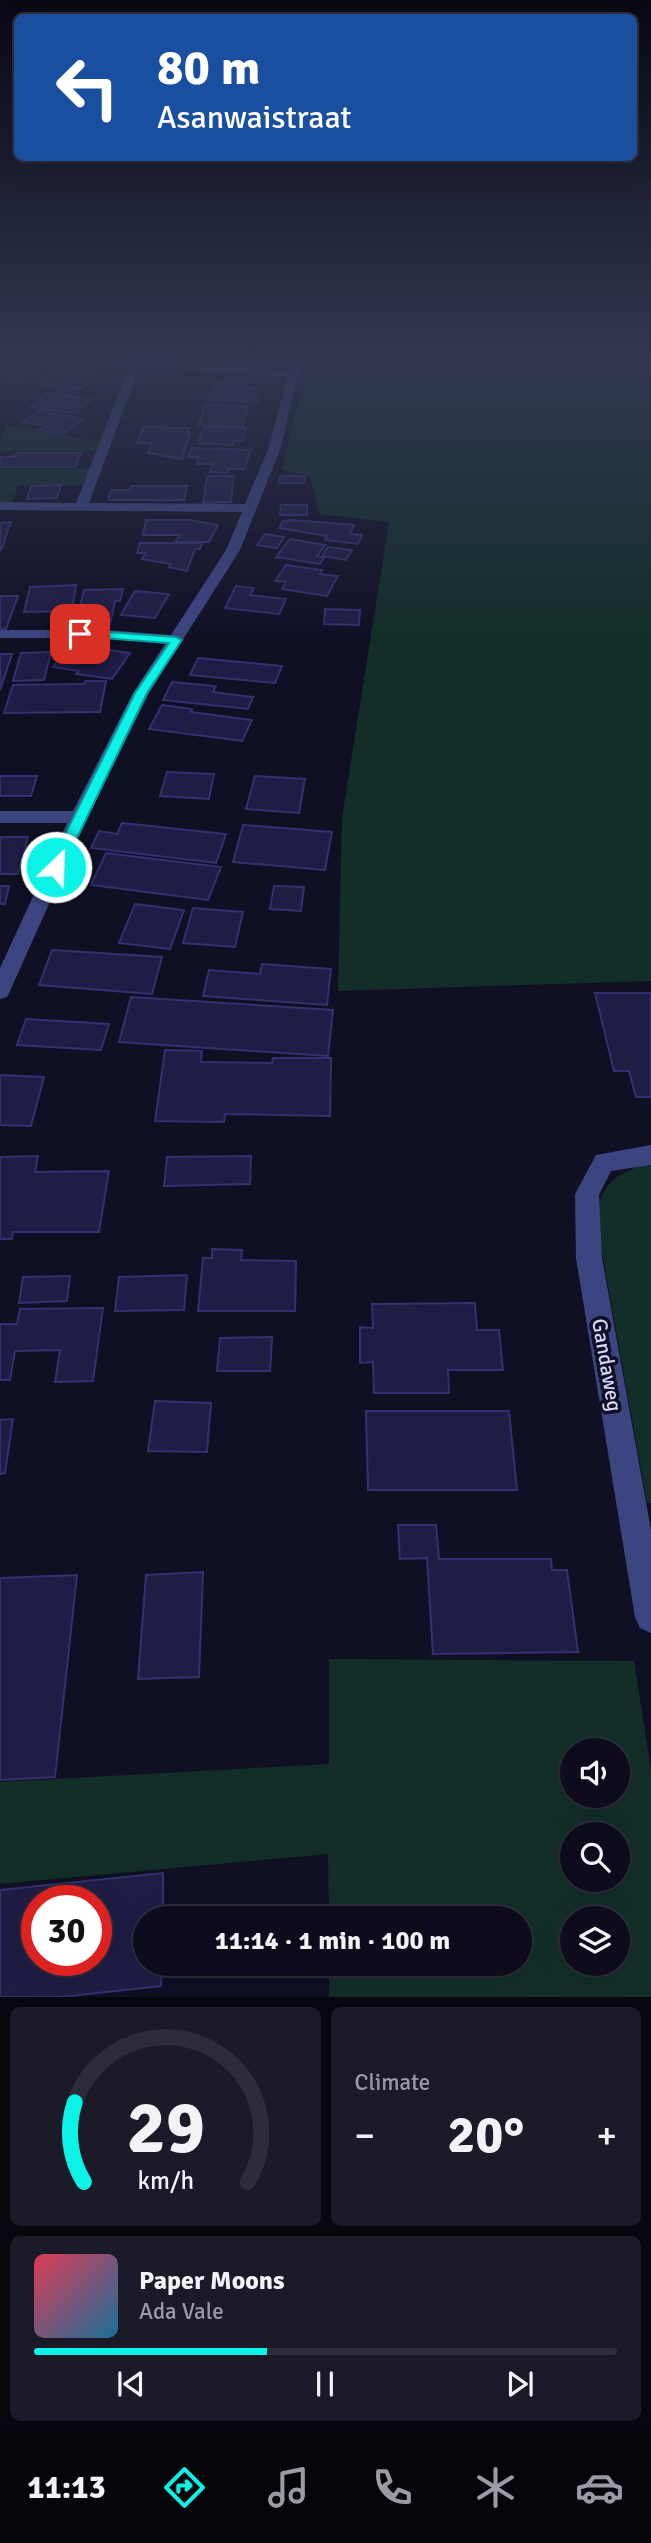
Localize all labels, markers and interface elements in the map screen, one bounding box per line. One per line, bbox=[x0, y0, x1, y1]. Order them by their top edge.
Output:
text: 80 m bbox=[157, 38, 260, 98]
icon: left bbox=[42, 42, 133, 133]
text: Asanwaistraat bbox=[157, 98, 352, 137]
pin bbox=[50, 604, 110, 664]
icon: arrive bbox=[61, 615, 99, 653]
position arrow bbox=[19, 830, 93, 904]
street label: Gandaweg bbox=[586, 1317, 628, 1413]
map controls bbox=[560, 1738, 630, 1976]
button: sound bbox=[560, 1738, 630, 1808]
button: search bbox=[560, 1822, 630, 1892]
speed limit sign: 30 bbox=[21, 1885, 112, 1976]
button: layers bbox=[560, 1906, 630, 1976]
text: 11:14 · 1 min · 100 m bbox=[215, 1925, 450, 1957]
text: Climate bbox=[355, 2068, 430, 2097]
text: 29 bbox=[126, 2085, 205, 2174]
text: 20° bbox=[447, 2103, 524, 2167]
text: − bbox=[355, 2112, 375, 2159]
text: + bbox=[596, 2112, 617, 2159]
text: km/h bbox=[137, 2165, 194, 2196]
text: Paper Moons bbox=[139, 2265, 285, 2297]
text: Ada Vale bbox=[139, 2297, 224, 2326]
icon: previous bbox=[112, 2365, 150, 2403]
icon: pause bbox=[306, 2365, 344, 2403]
icon: next bbox=[501, 2365, 539, 2403]
icon: directions bbox=[160, 2463, 209, 2512]
icon: music bbox=[264, 2463, 313, 2512]
icon: phone bbox=[368, 2463, 417, 2512]
icon: climate bbox=[471, 2463, 520, 2512]
icon: car bbox=[575, 2463, 624, 2512]
text: 11:13 bbox=[27, 2468, 106, 2507]

